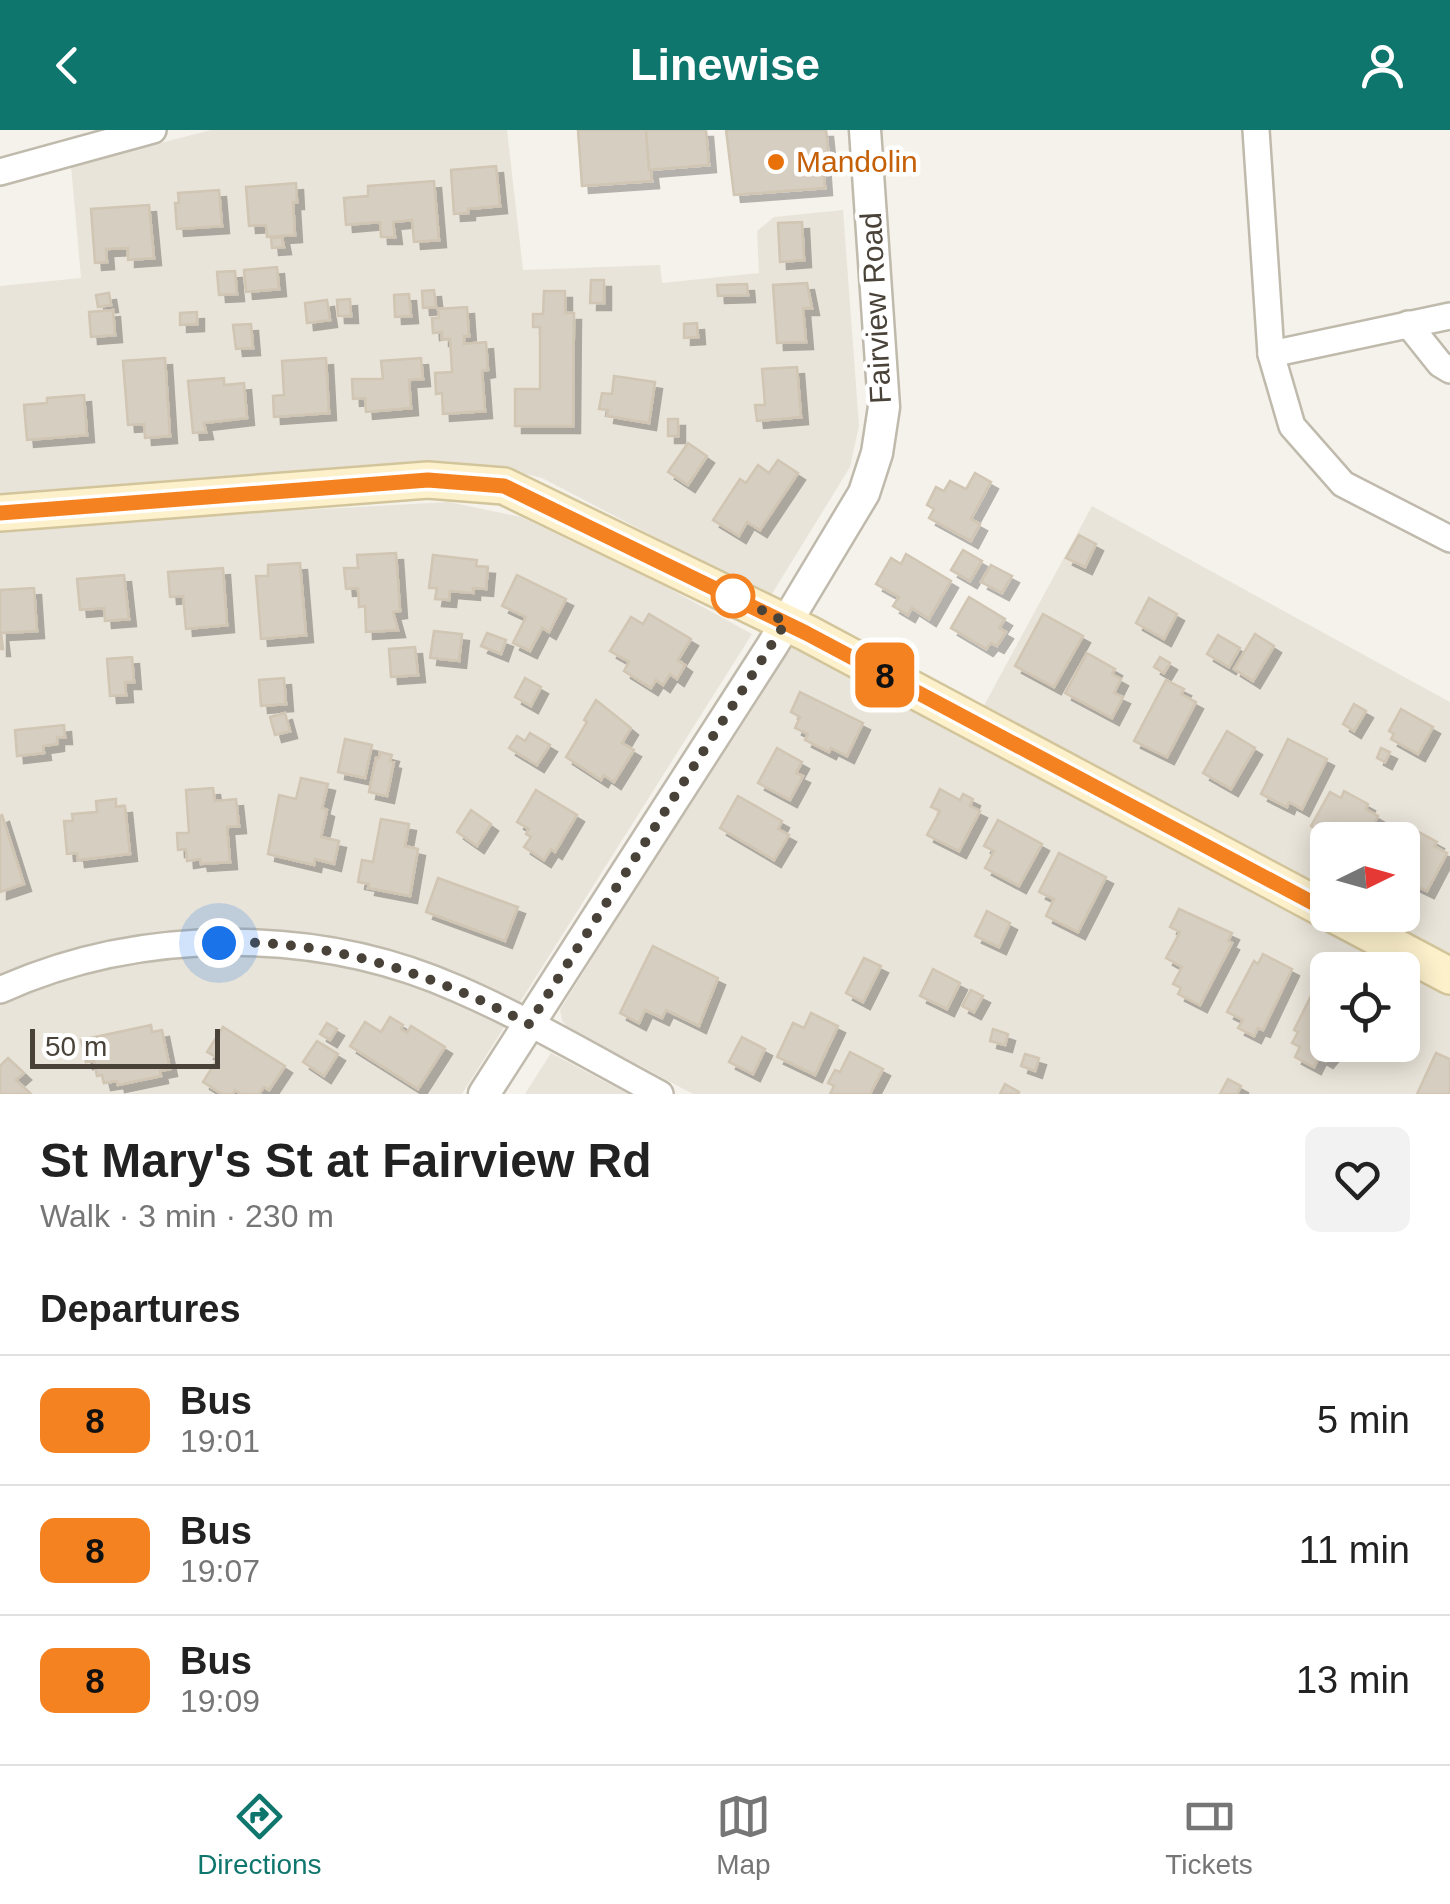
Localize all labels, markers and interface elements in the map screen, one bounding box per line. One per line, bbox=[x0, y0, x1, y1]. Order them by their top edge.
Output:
icon: back bbox=[40, 38, 95, 93]
icon: person bbox=[1355, 38, 1410, 93]
text: Linewise bbox=[630, 39, 820, 90]
place label: Mandolin bbox=[796, 145, 918, 178]
marker: Mandolin bbox=[765, 151, 787, 173]
street label: Fairview Road bbox=[854, 211, 897, 405]
unlabelled marker bbox=[712, 575, 754, 617]
line badge: 8 bbox=[852, 642, 918, 708]
text: 8 bbox=[875, 656, 895, 695]
north arrow bbox=[1310, 822, 1420, 932]
map controls bbox=[1310, 822, 1420, 1062]
your location bbox=[194, 918, 244, 968]
button: locate bbox=[1310, 952, 1420, 1062]
scale bar bbox=[30, 1024, 220, 1068]
text: 50 m bbox=[45, 1031, 107, 1062]
button: heart bbox=[1305, 1127, 1410, 1232]
text: St Mary's St at Fairview Rd bbox=[40, 1134, 652, 1187]
text: Walk · 3 min · 230 m bbox=[40, 1198, 334, 1234]
text: Departures bbox=[40, 1288, 241, 1330]
text: Bus bbox=[180, 1380, 252, 1422]
text: 5 min bbox=[1317, 1399, 1410, 1441]
text: 8 bbox=[85, 1401, 105, 1440]
text: 19:01 bbox=[180, 1423, 260, 1459]
text: Bus bbox=[180, 1510, 252, 1552]
text: 11 min bbox=[1299, 1529, 1410, 1571]
text: 8 bbox=[85, 1531, 105, 1570]
text: 19:07 bbox=[180, 1553, 260, 1589]
text: Bus bbox=[180, 1640, 252, 1682]
text: 13 min bbox=[1296, 1659, 1410, 1701]
text: 8 bbox=[85, 1661, 105, 1700]
text: 19:09 bbox=[180, 1683, 260, 1719]
tab: Directions bbox=[197, 1789, 322, 1881]
tab: Map bbox=[716, 1789, 771, 1881]
tab: Tickets bbox=[1165, 1789, 1253, 1881]

